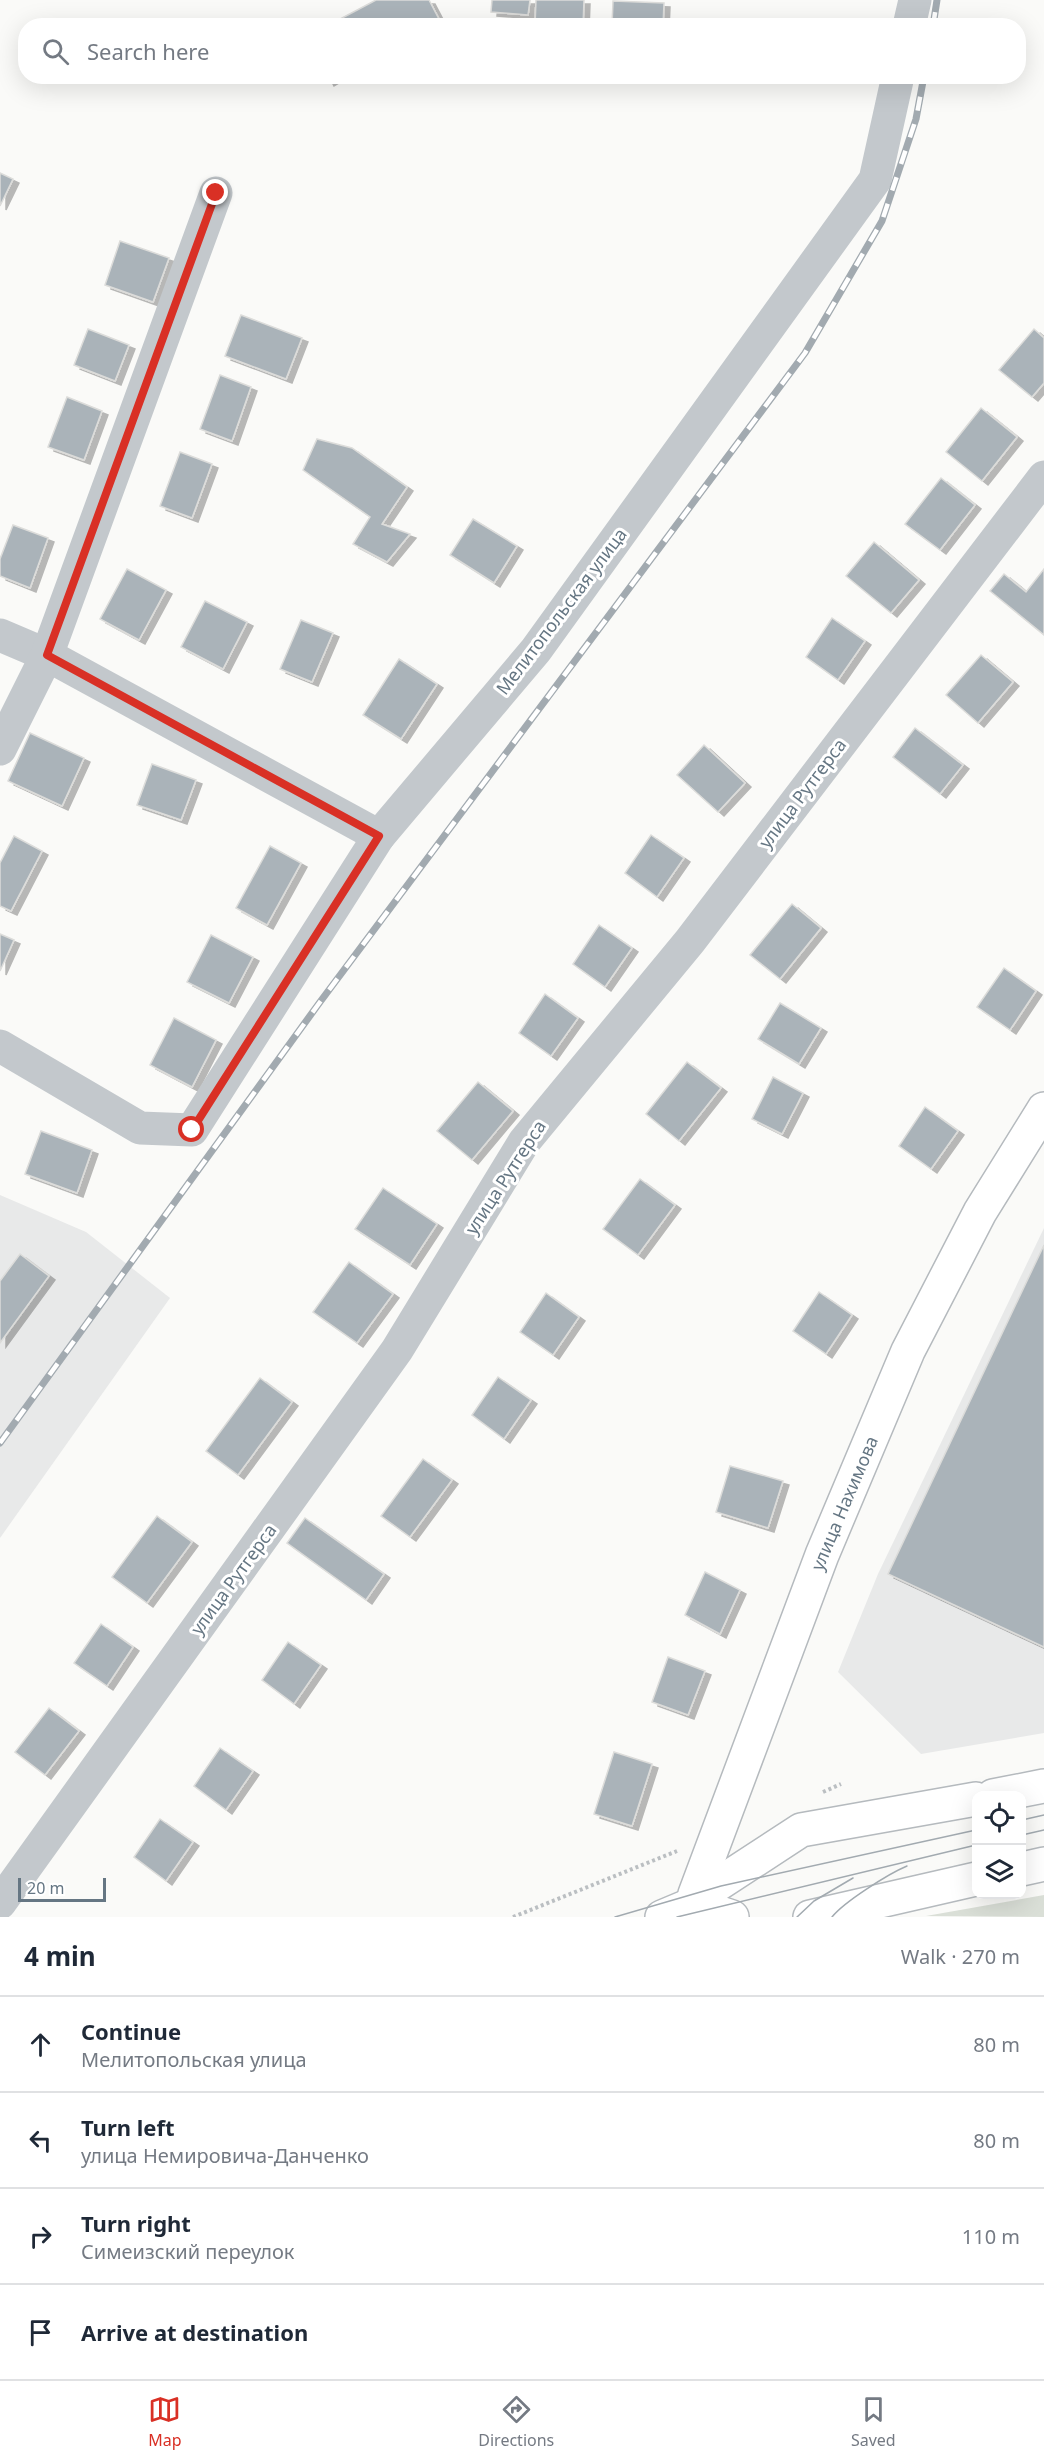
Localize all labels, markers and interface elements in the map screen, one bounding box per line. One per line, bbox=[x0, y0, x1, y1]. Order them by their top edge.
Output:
search box bbox=[18, 18, 1026, 84]
icon: search bbox=[39, 35, 72, 68]
text: Search here bbox=[87, 36, 209, 66]
route end bbox=[202, 179, 228, 205]
street label: Мелитопольская улица bbox=[490, 523, 632, 699]
street label: улица Рутгерса bbox=[753, 733, 851, 853]
street label: улица Рутгерса bbox=[459, 1115, 551, 1239]
route start bbox=[178, 1116, 204, 1142]
street label: улица Нахимова bbox=[805, 1432, 883, 1574]
street label: улица Рутгерса bbox=[185, 1519, 281, 1639]
map controls bbox=[972, 1791, 1026, 1899]
button: locate bbox=[972, 1791, 1026, 1845]
button: layers bbox=[972, 1845, 1026, 1899]
scale bar bbox=[18, 1875, 106, 1902]
text: 20 m bbox=[27, 1877, 64, 1899]
text: 4 min bbox=[24, 1938, 96, 1974]
text: Walk · 270 m bbox=[901, 1943, 1020, 1970]
text: Continue bbox=[81, 2016, 181, 2046]
icon: ahead bbox=[24, 2028, 57, 2061]
text: 80 m bbox=[973, 2031, 1020, 2058]
text: Мелитопольская улица bbox=[81, 2046, 307, 2073]
text: Turn left bbox=[81, 2112, 175, 2142]
icon: left bbox=[24, 2124, 57, 2157]
text: 80 m bbox=[973, 2127, 1020, 2154]
text: улица Немировича-Данченко bbox=[81, 2142, 369, 2169]
text: Turn right bbox=[81, 2208, 191, 2238]
icon: right bbox=[24, 2220, 57, 2253]
text: 110 m bbox=[962, 2223, 1020, 2250]
text: Симеизский переулок bbox=[81, 2238, 294, 2265]
icon: arrive bbox=[24, 2316, 57, 2349]
text: Arrive at destination bbox=[81, 2317, 308, 2347]
tab: Map bbox=[148, 2393, 182, 2451]
tab: Directions bbox=[478, 2393, 554, 2451]
tab: Saved bbox=[851, 2393, 896, 2451]

